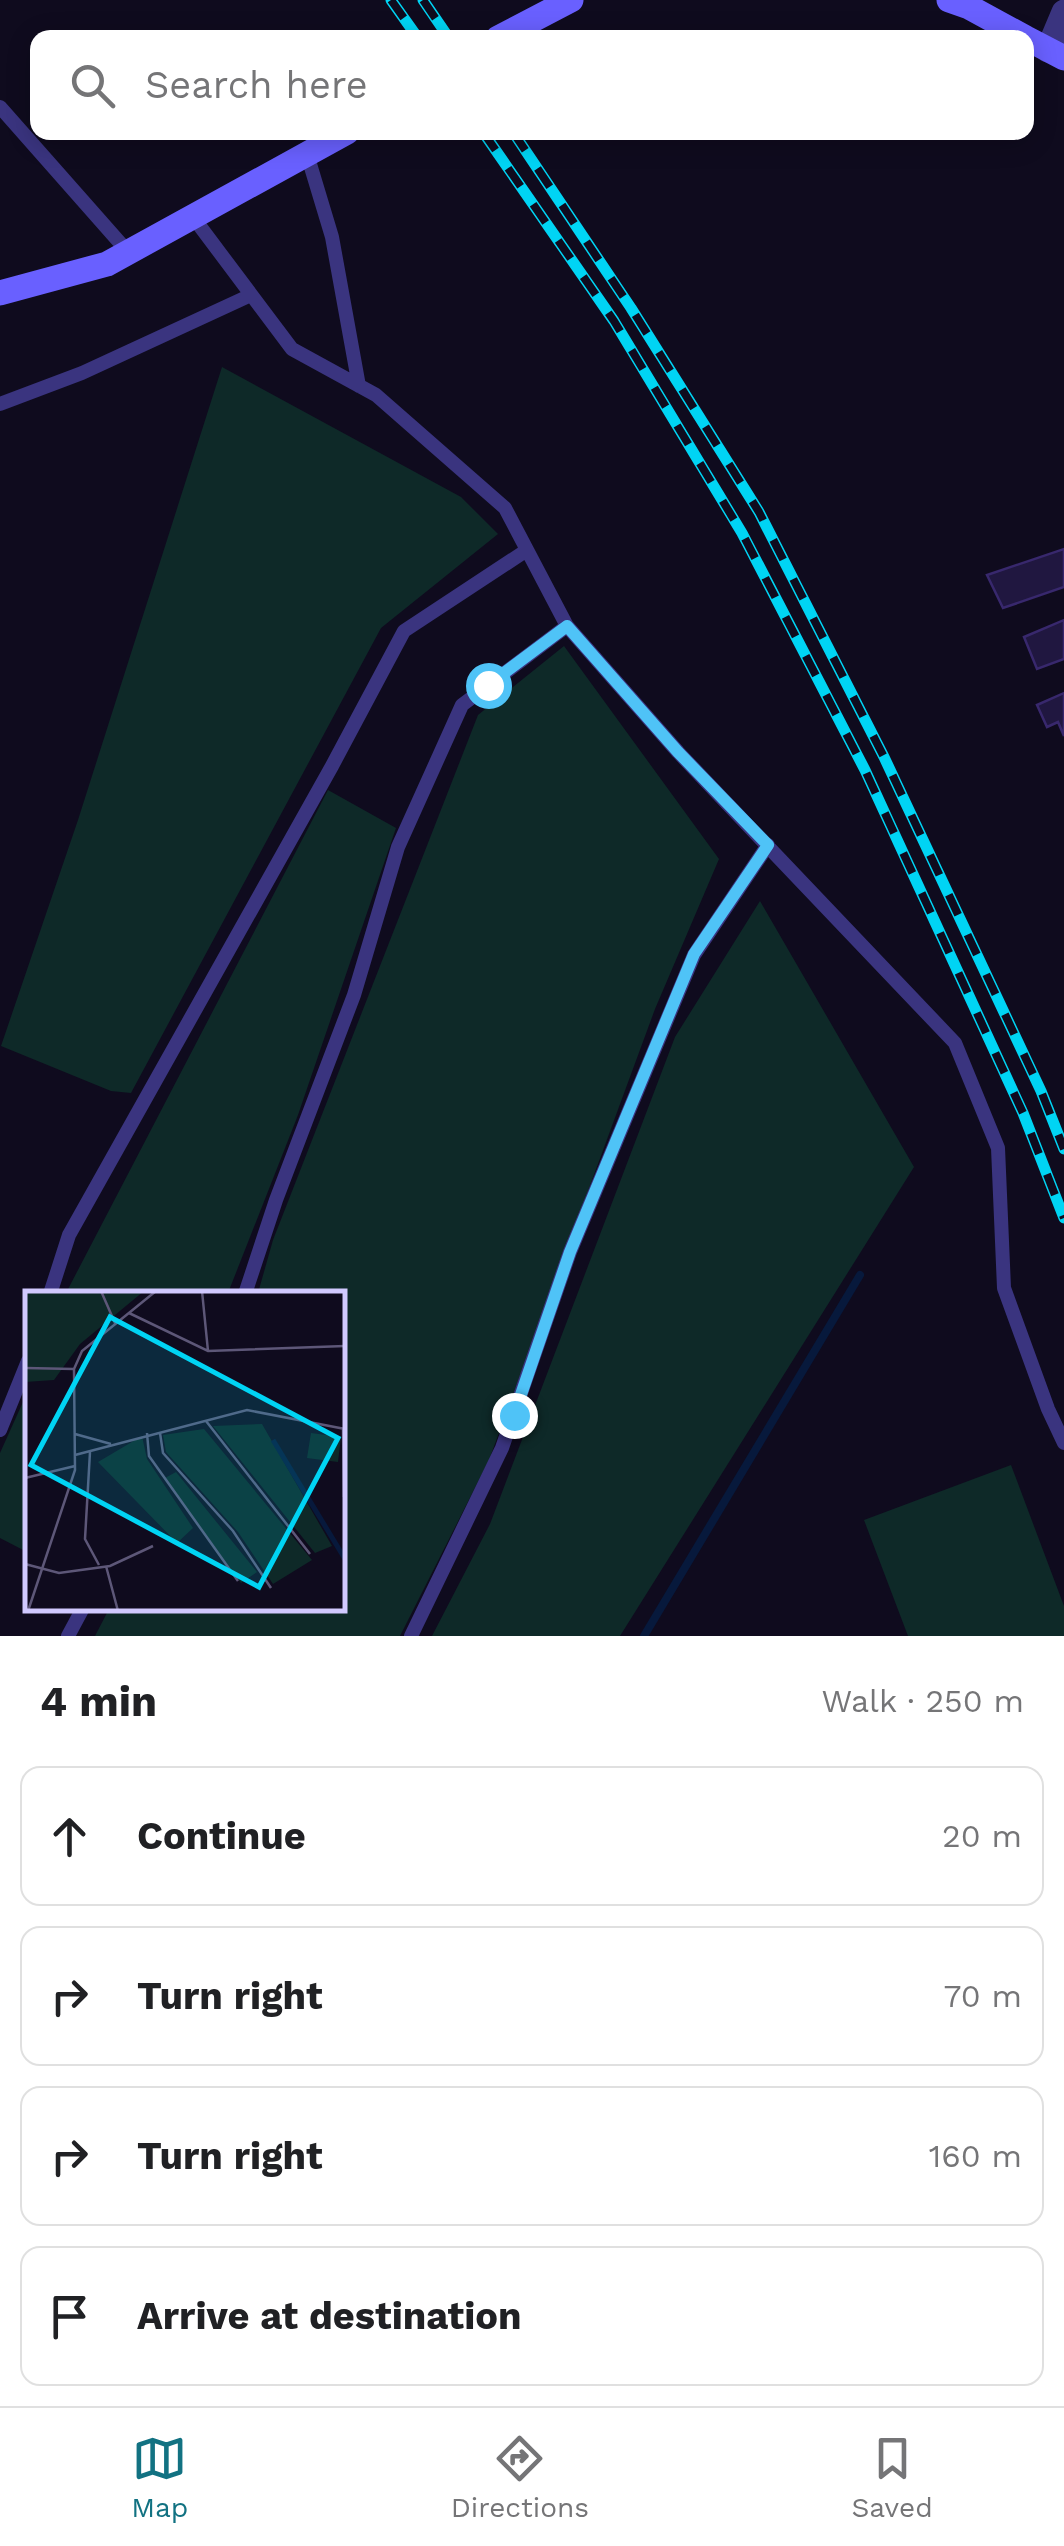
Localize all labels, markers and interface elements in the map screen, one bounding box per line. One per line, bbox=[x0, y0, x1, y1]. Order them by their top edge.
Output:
search box bbox=[30, 30, 1034, 140]
icon: search bbox=[65, 58, 120, 113]
text: Search here bbox=[145, 63, 368, 107]
route start bbox=[466, 663, 512, 709]
inset map bbox=[25, 1291, 345, 1611]
route end bbox=[492, 1393, 538, 1439]
text: 4 min bbox=[40, 1677, 157, 1726]
text: Walk · 250 m bbox=[822, 1682, 1024, 1720]
icon: ahead bbox=[42, 1809, 97, 1864]
text: Continue bbox=[137, 1814, 306, 1858]
text: 20 m bbox=[942, 1817, 1022, 1855]
icon: right bbox=[42, 1969, 97, 2024]
text: Turn right bbox=[137, 1974, 323, 2018]
text: 70 m bbox=[943, 1977, 1022, 2015]
icon: right bbox=[42, 2129, 97, 2184]
text: Turn right bbox=[137, 2134, 323, 2178]
text: 160 m bbox=[929, 2137, 1022, 2175]
icon: arrive bbox=[42, 2289, 97, 2344]
text: Arrive at destination bbox=[137, 2294, 522, 2338]
tab: Map bbox=[131, 2431, 188, 2524]
tab: Directions bbox=[451, 2431, 589, 2524]
tab: Saved bbox=[851, 2431, 933, 2524]

